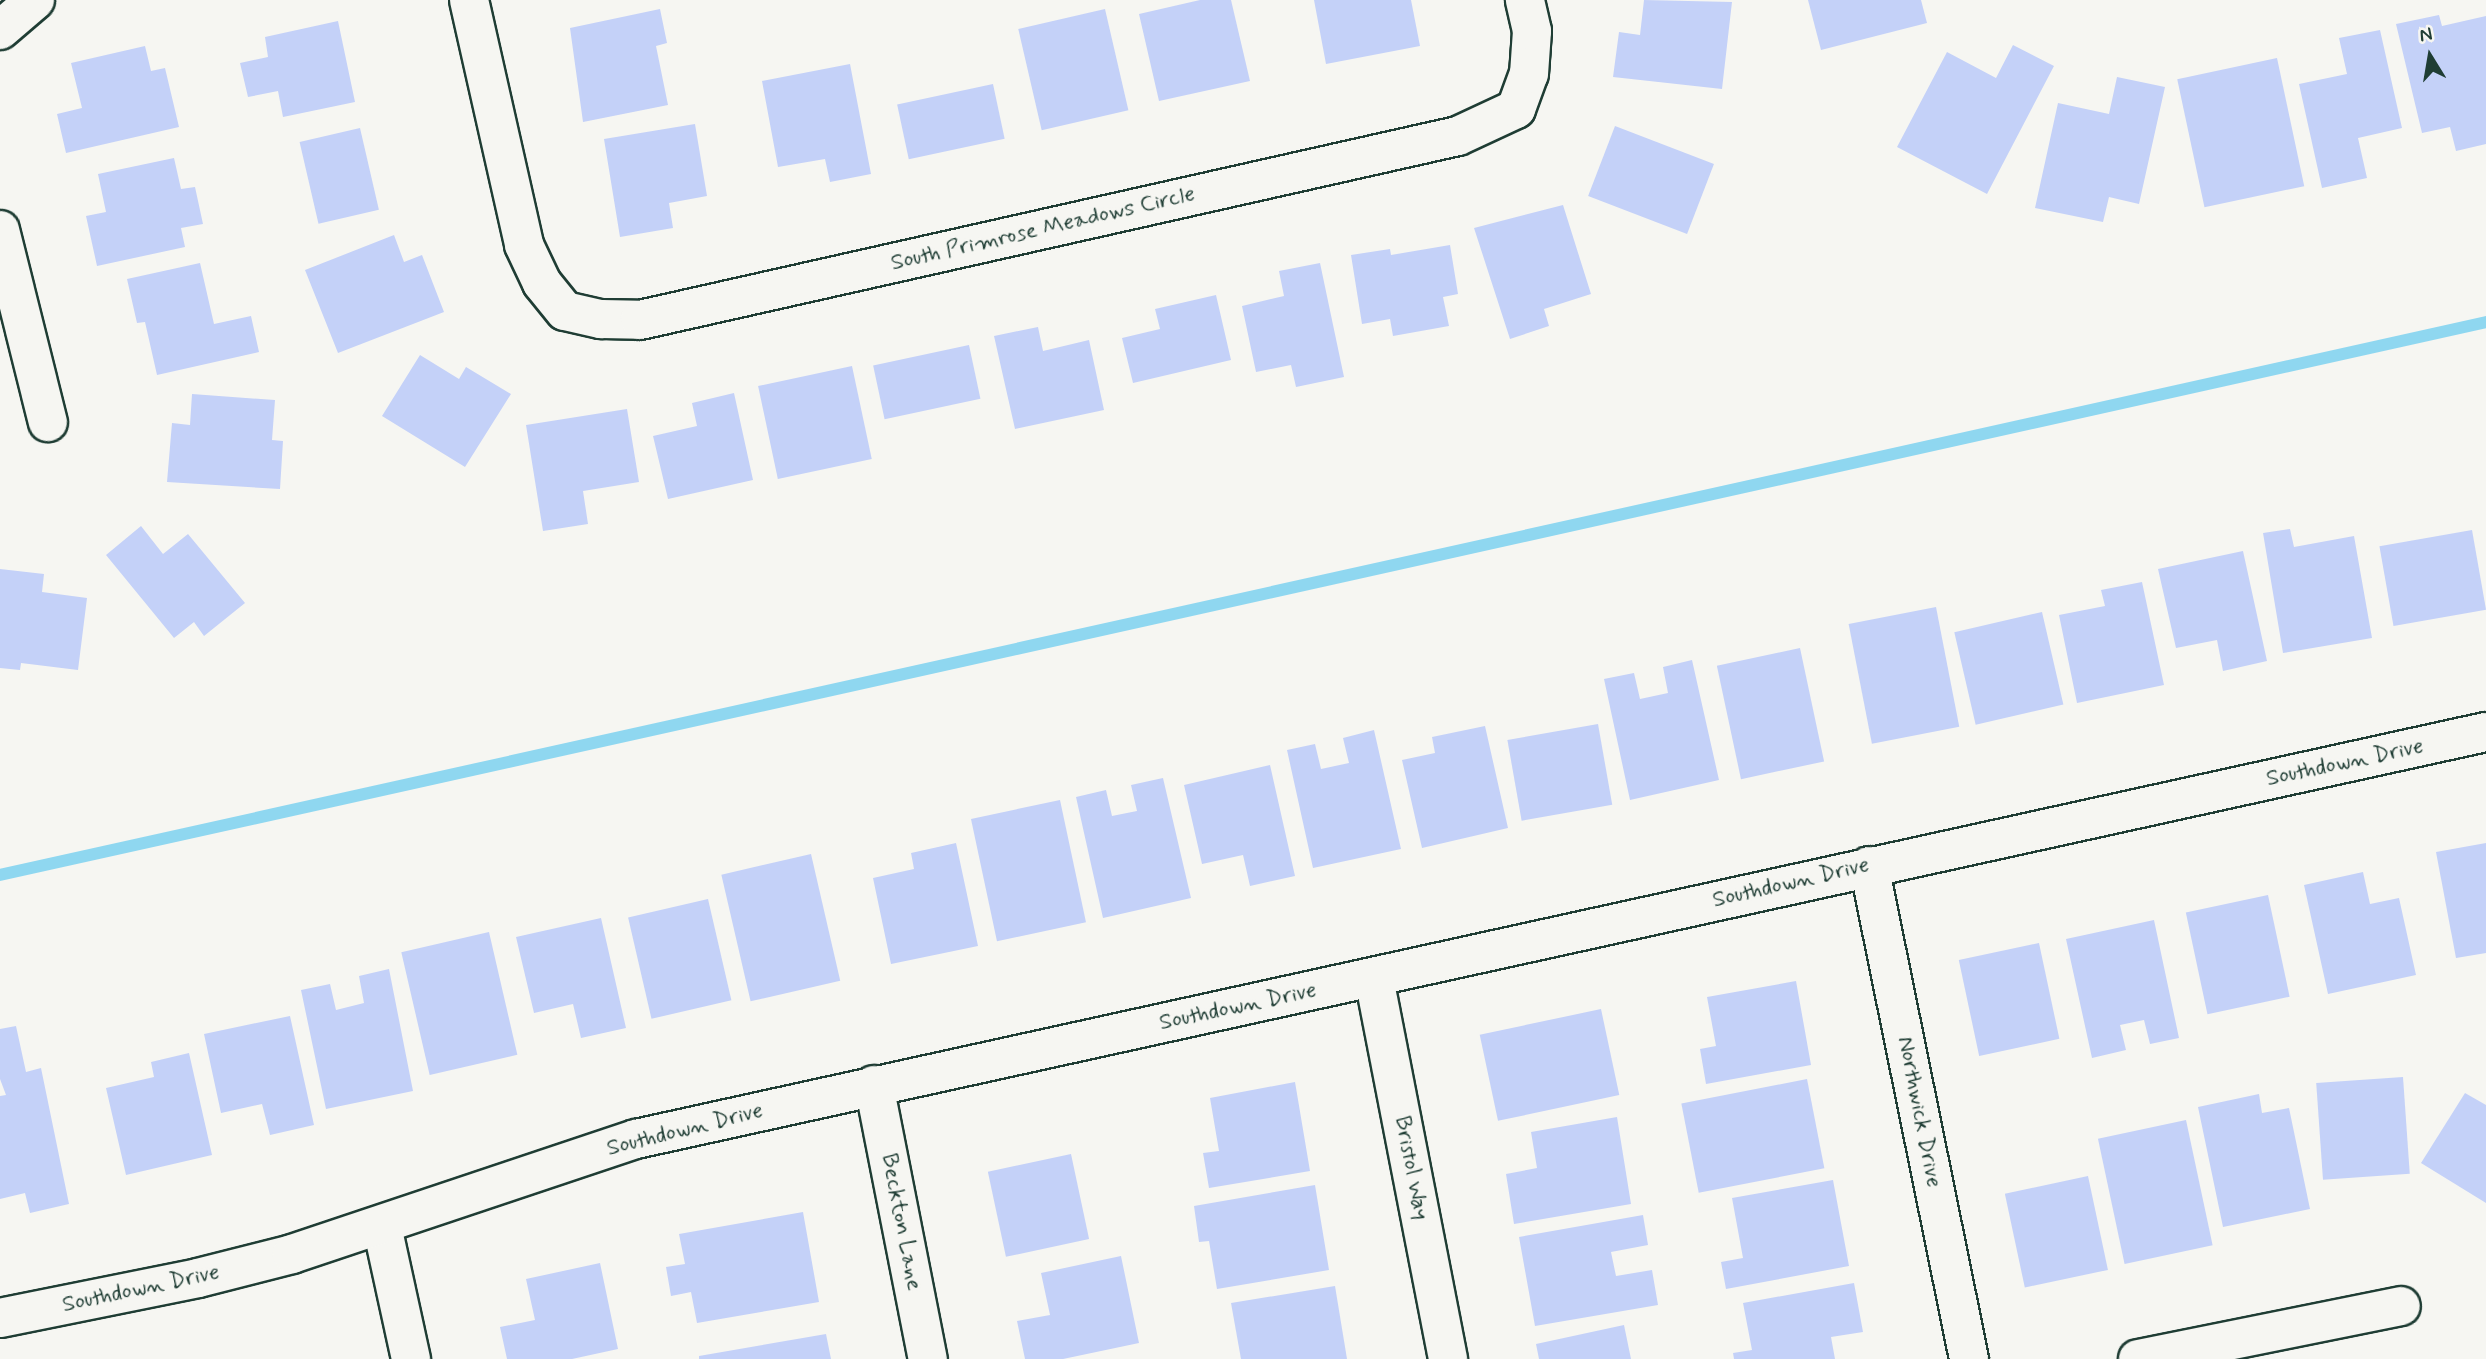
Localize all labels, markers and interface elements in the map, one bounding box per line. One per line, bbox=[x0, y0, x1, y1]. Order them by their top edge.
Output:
north arrow bbox=[2395, 21, 2465, 91]
text: N bbox=[2417, 21, 2434, 48]
street label: South Primrose Meadows Circle bbox=[889, 181, 1197, 277]
street label: Southdown Drive bbox=[2264, 733, 2426, 793]
street label: Southdown Drive bbox=[1710, 852, 1872, 914]
street label: Southdown Drive bbox=[1157, 977, 1319, 1037]
street label: Northwick Drive bbox=[1891, 1034, 1947, 1190]
street label: Southdown Drive bbox=[604, 1097, 766, 1163]
street label: Bristol Way bbox=[1387, 1111, 1435, 1225]
street label: Beckton Lane bbox=[874, 1152, 928, 1292]
street label: Southdown Drive bbox=[60, 1259, 222, 1319]

